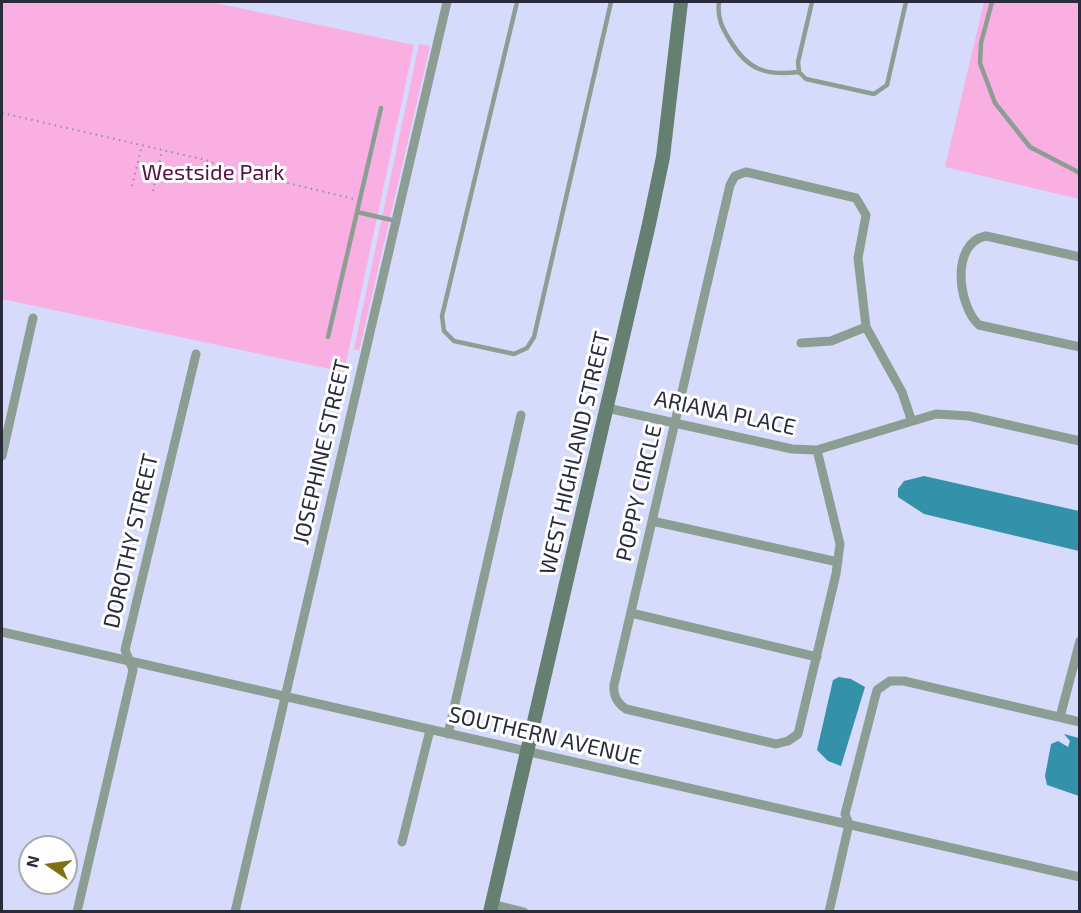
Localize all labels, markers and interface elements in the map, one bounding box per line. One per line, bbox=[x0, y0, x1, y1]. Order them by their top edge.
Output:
park label: Westside Park bbox=[142, 160, 284, 186]
street label: WEST HIGHLAND STREET bbox=[534, 329, 616, 577]
street label: JOSEPHINE STREET bbox=[288, 357, 356, 547]
street label: ARIANA PLACE bbox=[652, 385, 798, 441]
street label: POPPY CIRCLE bbox=[610, 422, 668, 564]
street label: DOROTHY STREET bbox=[98, 451, 164, 631]
street label: SOUTHERN AVENUE bbox=[446, 701, 644, 771]
north arrow bbox=[18, 835, 78, 895]
text: N bbox=[21, 854, 42, 869]

